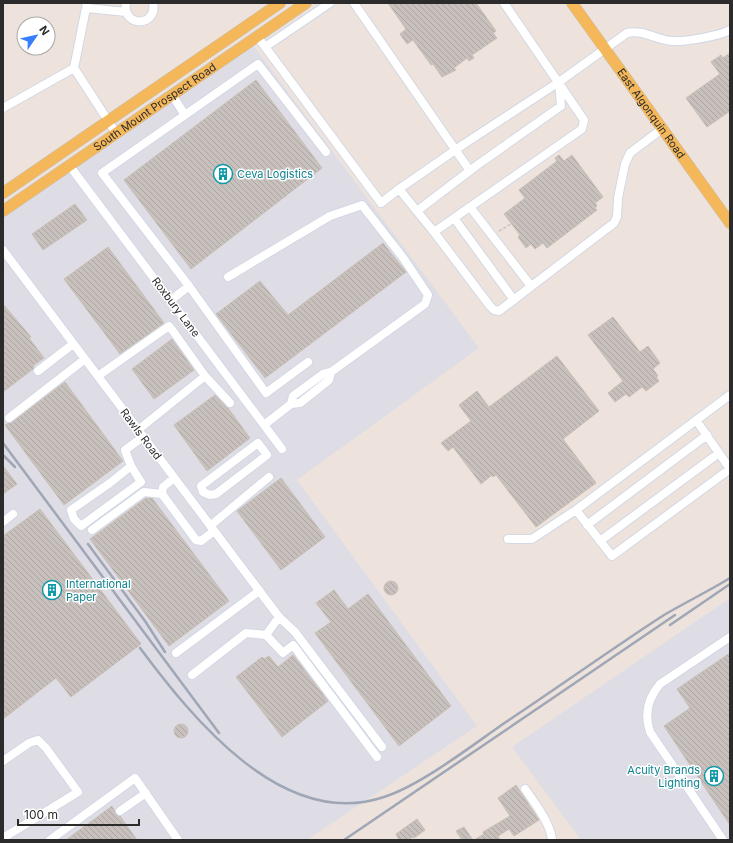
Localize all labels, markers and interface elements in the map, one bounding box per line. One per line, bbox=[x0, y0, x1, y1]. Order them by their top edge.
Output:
north arrow bbox=[16, 16, 56, 56]
text: N bbox=[36, 23, 52, 38]
street label: South Mount Prospect Road bbox=[91, 60, 219, 154]
street label: East Algonquin Road bbox=[614, 66, 688, 161]
building icon: Ceva Logistics bbox=[212, 163, 234, 185]
place label: Ceva Logistics bbox=[237, 167, 313, 181]
street label: Roxbury Lane bbox=[149, 274, 203, 340]
street label: Rawls Road bbox=[117, 406, 165, 462]
place label: International Paper bbox=[66, 577, 131, 604]
building icon: International Paper bbox=[41, 579, 63, 601]
place label: Acuity Brands Lighting bbox=[627, 763, 700, 790]
building icon: Acuity Brands Lighting bbox=[703, 765, 725, 787]
scale bar bbox=[18, 801, 139, 827]
text: 100 m bbox=[24, 807, 58, 822]

